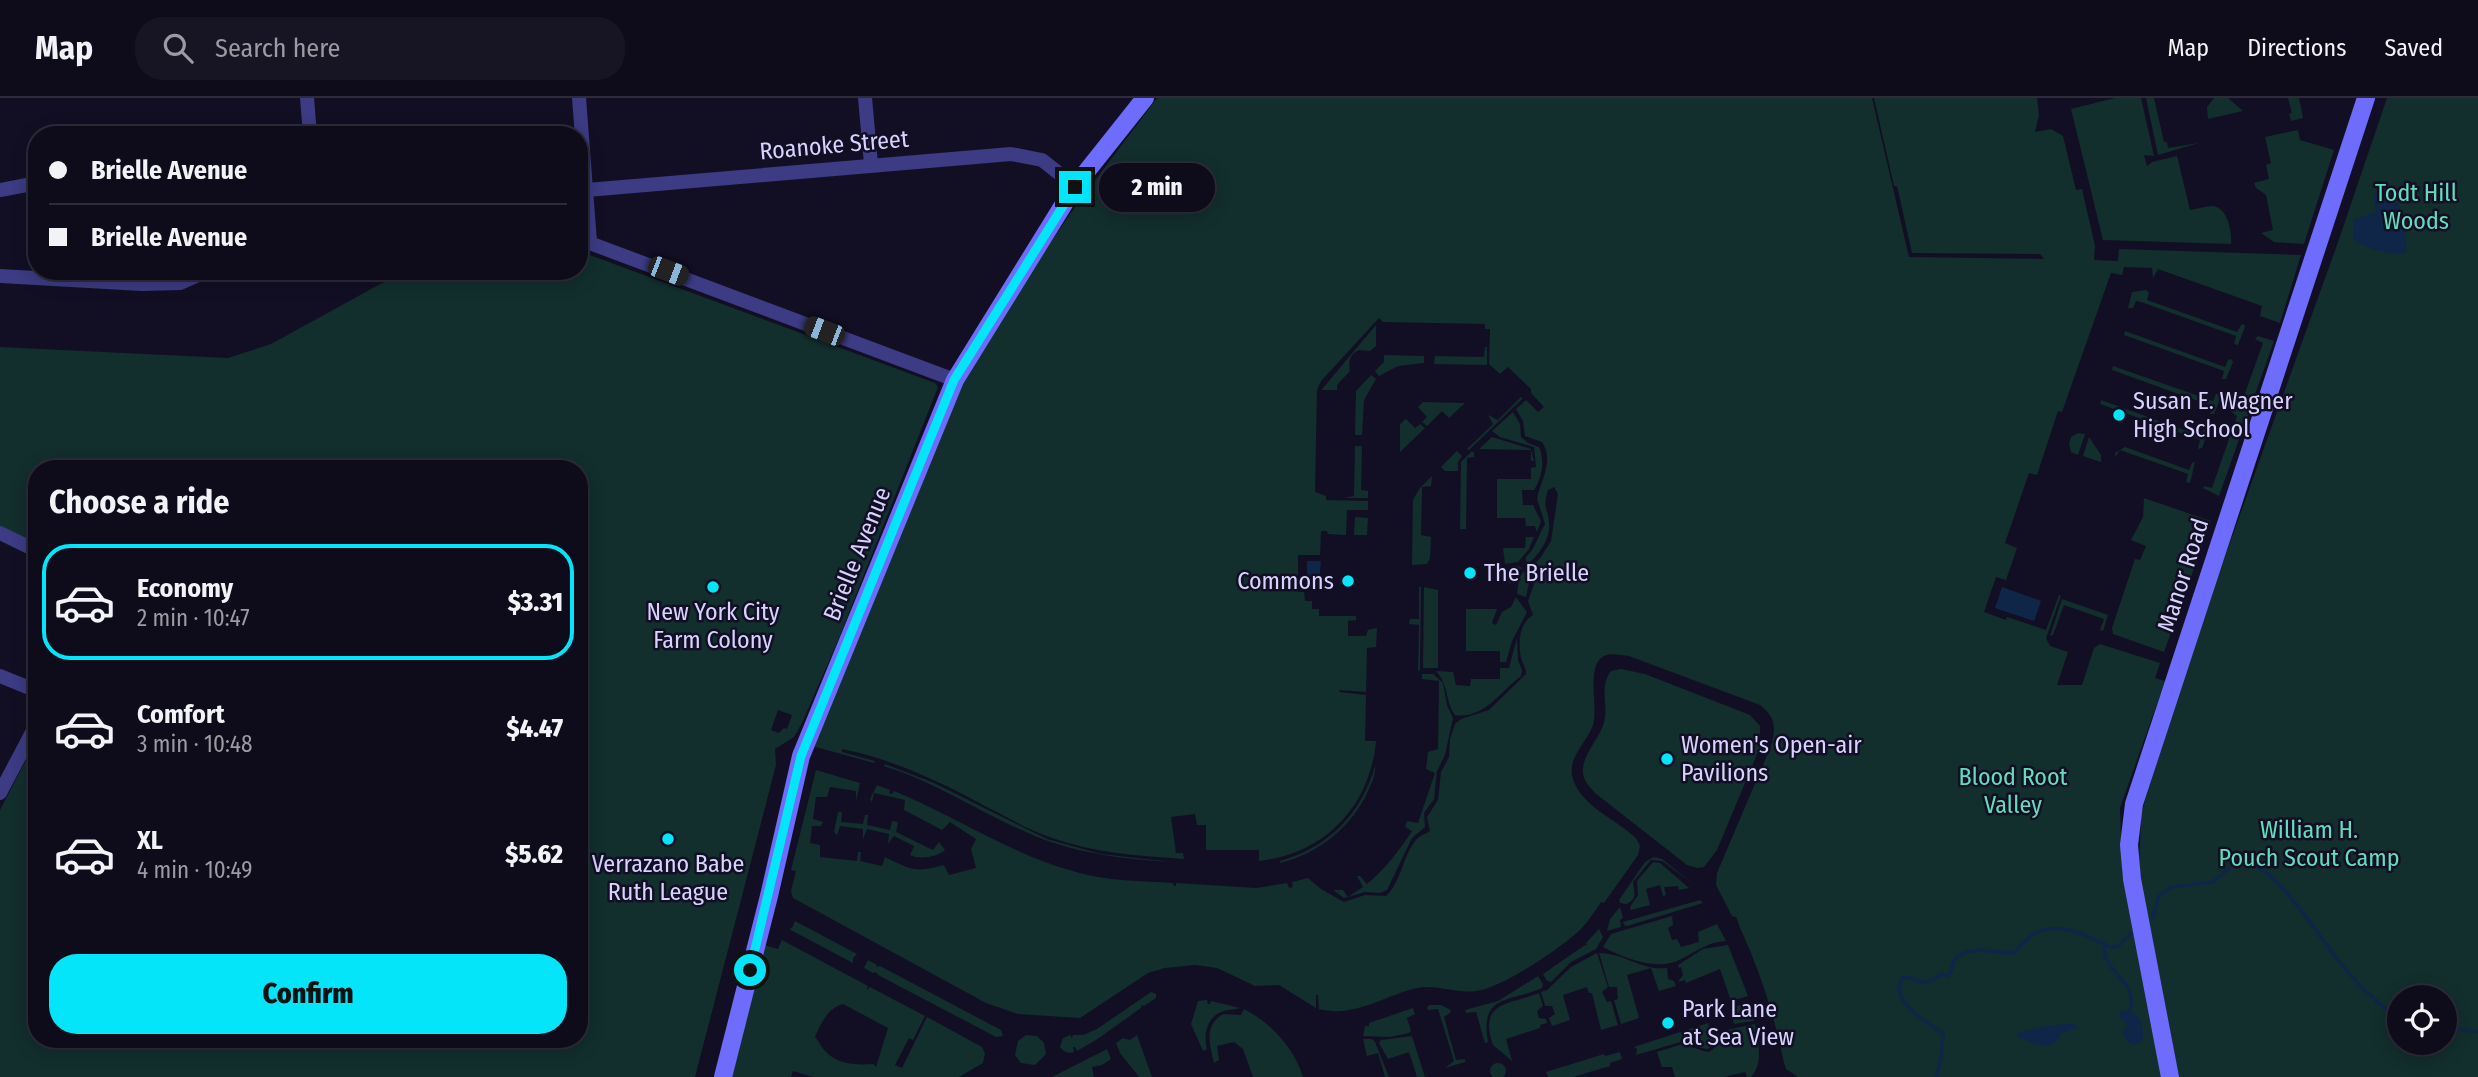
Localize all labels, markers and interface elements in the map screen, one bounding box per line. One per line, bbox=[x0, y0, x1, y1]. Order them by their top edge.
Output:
search box bbox=[135, 17, 625, 80]
text: Map bbox=[35, 28, 93, 68]
icon: search bbox=[159, 29, 197, 67]
text: Search here bbox=[215, 33, 340, 64]
text: Map bbox=[2168, 34, 2209, 62]
text: Directions bbox=[2247, 34, 2346, 62]
text: Saved bbox=[2384, 34, 2443, 62]
street label: Roanoke Street bbox=[758, 125, 910, 165]
text: Brielle Avenue bbox=[91, 155, 247, 186]
callout: 2 min bbox=[1100, 162, 1215, 212]
route end bbox=[1059, 171, 1091, 203]
text: 2 min bbox=[1132, 173, 1182, 201]
park label: Todt Hill Woods bbox=[2375, 179, 2457, 235]
text: Brielle Avenue bbox=[91, 222, 247, 253]
car bbox=[645, 254, 692, 288]
car bbox=[801, 314, 848, 348]
place label: Susan E. Wagner High School bbox=[2133, 387, 2293, 443]
marker: Susan E. Wagner High School bbox=[2111, 407, 2127, 423]
text: Choose a ride bbox=[49, 483, 230, 521]
street label: Brielle Avenue bbox=[818, 483, 896, 625]
street label: Manor Road bbox=[2151, 515, 2215, 635]
place label: The Brielle bbox=[1484, 559, 1589, 587]
marker: The Brielle bbox=[1462, 565, 1478, 581]
place label: Commons bbox=[1237, 567, 1334, 595]
icon: car bbox=[53, 571, 116, 634]
text: Economy bbox=[137, 573, 233, 604]
marker: Commons bbox=[1340, 573, 1356, 589]
marker: New York City Farm Colony bbox=[705, 579, 721, 595]
text: $3.31 bbox=[508, 587, 563, 618]
place label: New York City Farm Colony bbox=[647, 598, 780, 654]
text: 2 min · 10:47 bbox=[137, 604, 250, 632]
icon: car bbox=[53, 697, 116, 760]
text: Comfort bbox=[137, 699, 225, 730]
text: $4.47 bbox=[506, 713, 563, 744]
text: 3 min · 10:48 bbox=[137, 730, 252, 758]
place label: Women's Open-air Pavilions bbox=[1681, 731, 1862, 787]
marker: Women's Open-air Pavilions bbox=[1659, 751, 1675, 767]
park label: Blood Root Valley bbox=[1959, 763, 2068, 819]
park label: William H. Pouch Scout Camp bbox=[2219, 816, 2399, 872]
icon: car bbox=[53, 823, 116, 886]
text: XL bbox=[137, 825, 163, 856]
marker: Verrazano Babe Ruth League bbox=[660, 831, 676, 847]
text: $5.62 bbox=[505, 839, 563, 870]
place label: Verrazano Babe Ruth League bbox=[592, 850, 744, 906]
text: 4 min · 10:49 bbox=[137, 856, 252, 884]
button: Confirm bbox=[49, 954, 567, 1034]
route start bbox=[734, 954, 766, 986]
map controls bbox=[2387, 985, 2457, 1055]
button: locate bbox=[2387, 985, 2457, 1055]
place label: Park Lane at Sea View bbox=[1682, 995, 1794, 1051]
marker: Park Lane at Sea View bbox=[1660, 1015, 1676, 1031]

